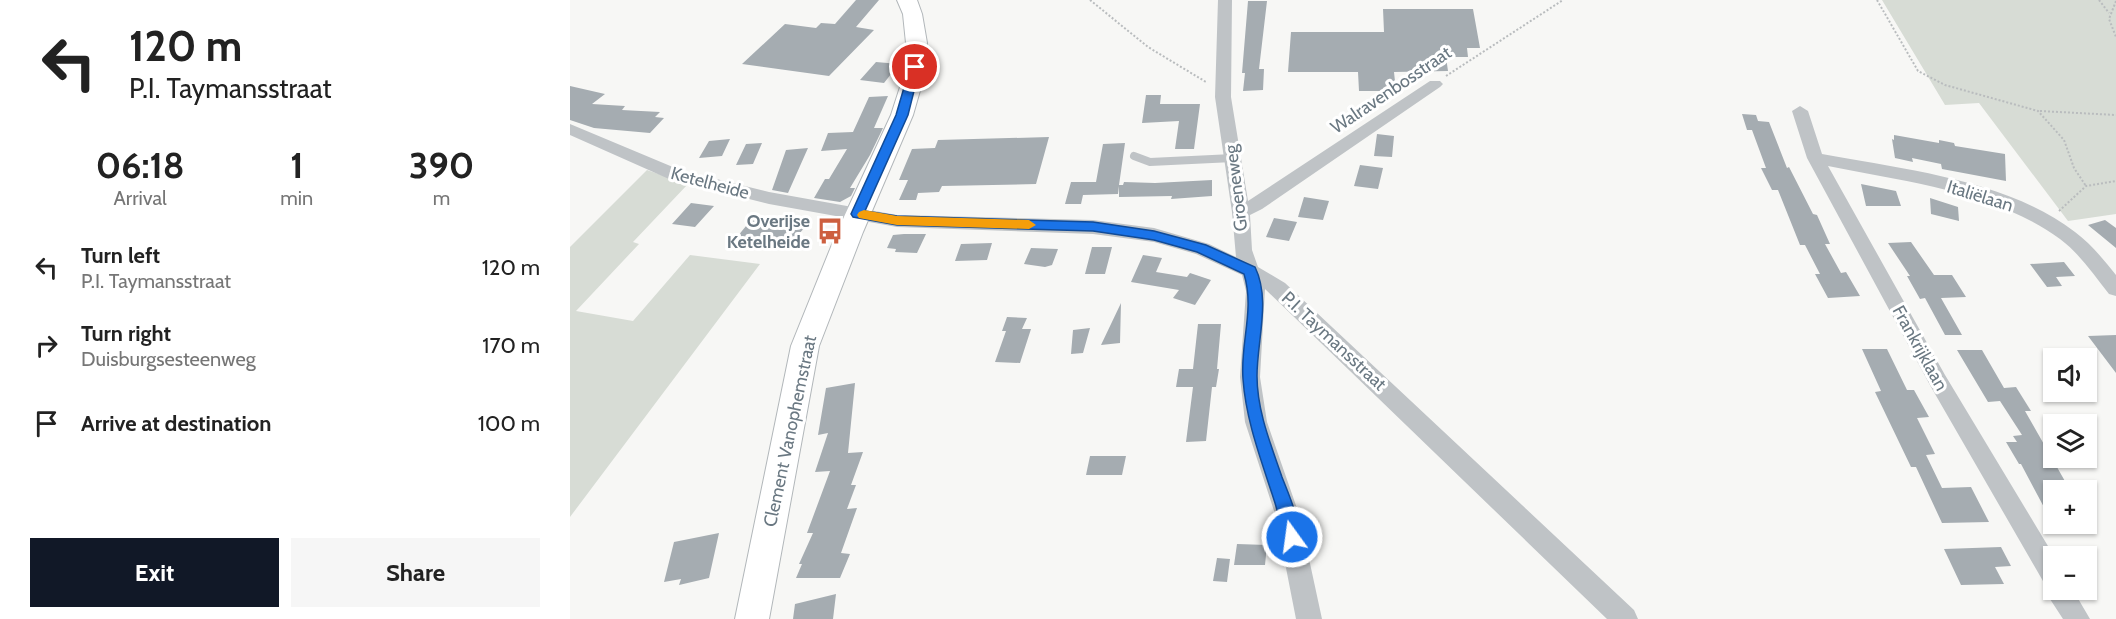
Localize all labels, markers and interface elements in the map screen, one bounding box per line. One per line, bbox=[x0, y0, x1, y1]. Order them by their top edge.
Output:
text: 120 m bbox=[129, 20, 242, 72]
icon: left bbox=[30, 24, 108, 102]
pin bbox=[889, 41, 940, 92]
street label: Walravenbosstraat bbox=[1327, 42, 1455, 138]
icon: arrive bbox=[898, 50, 931, 83]
text: P.I. Taymansstraat bbox=[129, 72, 332, 105]
street label: Groeneweg bbox=[1220, 142, 1252, 233]
text: 06:18 bbox=[96, 143, 184, 187]
text: 1 bbox=[290, 143, 303, 187]
text: 390 bbox=[409, 143, 474, 187]
street label: Ketelheide bbox=[668, 162, 752, 204]
street label: Italiëlaan bbox=[1944, 176, 2016, 216]
text: Arrival bbox=[114, 186, 167, 210]
text: min bbox=[280, 186, 313, 210]
text: m bbox=[433, 186, 450, 210]
place label: Overijse Ketelheide bbox=[727, 210, 810, 253]
bus stop icon: Overijse Ketelheide bbox=[815, 216, 845, 246]
text: Turn left bbox=[81, 242, 160, 269]
icon: left bbox=[30, 251, 63, 284]
text: 120 m bbox=[482, 254, 540, 281]
text: P.I. Taymansstraat bbox=[81, 269, 231, 293]
street label: P.I. Taymansstraat bbox=[1277, 287, 1391, 395]
street label: Frankrijklaan bbox=[1888, 302, 1952, 394]
text: Turn right bbox=[81, 320, 171, 347]
icon: right bbox=[30, 329, 63, 362]
text: 170 m bbox=[482, 332, 540, 359]
street label: Clement Vanophemstraat bbox=[759, 333, 821, 529]
text: Duisburgsesteenweg bbox=[81, 347, 256, 371]
map controls bbox=[2043, 348, 2097, 600]
button: sound bbox=[2043, 348, 2097, 402]
icon: arrive bbox=[30, 407, 63, 440]
text: Arrive at destination bbox=[81, 410, 271, 437]
text: 100 m bbox=[478, 410, 540, 437]
button: layers bbox=[2043, 414, 2097, 468]
button: + bbox=[2043, 480, 2097, 534]
position arrow bbox=[1260, 505, 1324, 569]
button: Exit bbox=[30, 538, 279, 607]
button: Share bbox=[291, 538, 540, 607]
button: − bbox=[2043, 546, 2097, 600]

